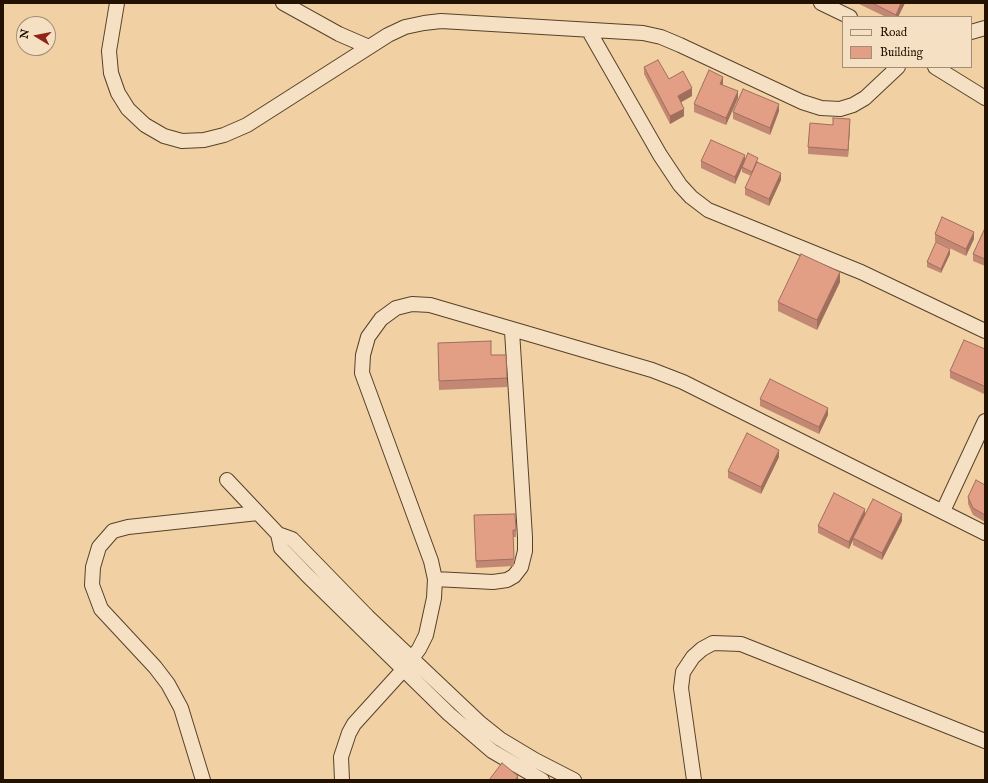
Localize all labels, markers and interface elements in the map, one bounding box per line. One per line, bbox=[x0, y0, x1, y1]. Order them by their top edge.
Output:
north arrow bbox=[16, 16, 56, 56]
legend bbox=[842, 16, 972, 68]
text: Road bbox=[880, 25, 907, 40]
text: N bbox=[17, 28, 33, 40]
text: Building bbox=[880, 45, 923, 60]

